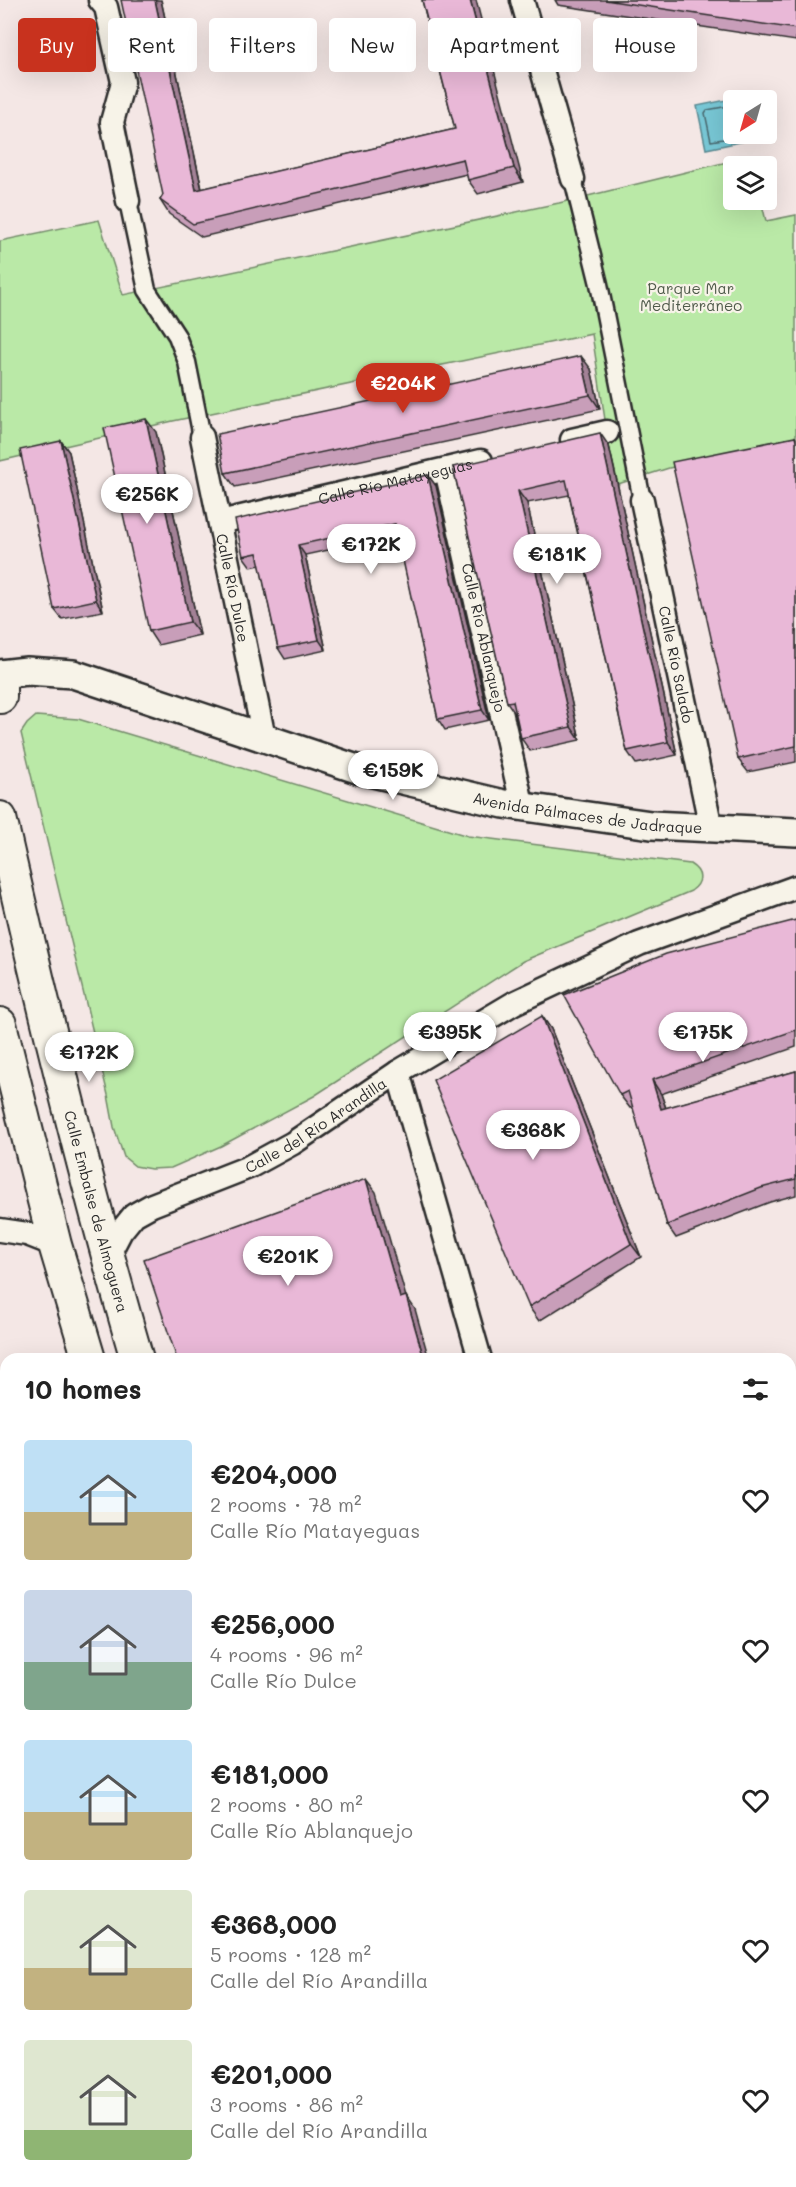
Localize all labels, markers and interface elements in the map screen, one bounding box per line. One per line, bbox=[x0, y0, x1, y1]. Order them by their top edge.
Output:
chip: Buy bbox=[18, 18, 96, 72]
chip: Rent bbox=[108, 18, 197, 72]
chip: Filters bbox=[209, 18, 317, 72]
chip: New bbox=[329, 18, 416, 72]
chip: Apartment bbox=[428, 18, 581, 72]
chip: House bbox=[593, 18, 697, 72]
north arrow bbox=[723, 90, 777, 144]
map controls bbox=[723, 90, 777, 210]
button: layers bbox=[723, 156, 777, 210]
park label: Parque Mar Mediterráneo bbox=[640, 278, 742, 315]
pin: €204K bbox=[361, 363, 445, 414]
text: €204K bbox=[370, 369, 436, 395]
street label: Calle Río Matayeguas bbox=[316, 453, 474, 509]
pin: €256K bbox=[105, 474, 189, 525]
text: €256K bbox=[115, 480, 179, 506]
pin: €172K bbox=[329, 524, 413, 575]
text: €172K bbox=[341, 530, 401, 556]
street label: Calle Río Dulce bbox=[212, 532, 254, 644]
pin: €181K bbox=[515, 534, 599, 585]
text: €181K bbox=[527, 540, 587, 566]
street label: Calle Río Ablanquejo bbox=[458, 561, 511, 714]
street label: Calle Río Salado bbox=[655, 604, 699, 725]
pin: €159K bbox=[351, 750, 435, 801]
text: €159K bbox=[362, 756, 424, 782]
street label: Avenida Pálmaces de Jadraque bbox=[471, 787, 703, 837]
pin: €395K bbox=[408, 1012, 492, 1063]
pin: €175K bbox=[661, 1012, 745, 1063]
text: €395K bbox=[417, 1018, 483, 1044]
text: €175K bbox=[672, 1018, 734, 1044]
pin: €172K bbox=[47, 1032, 131, 1083]
text: €172K bbox=[59, 1038, 119, 1064]
street label: Calle del Río Arandilla bbox=[241, 1073, 390, 1177]
street label: Calle Embalse de Almoguera bbox=[60, 1108, 133, 1315]
pin: €368K bbox=[491, 1110, 575, 1161]
text: €368K bbox=[500, 1116, 566, 1142]
pin: €201K bbox=[246, 1236, 330, 1287]
text: €201K bbox=[257, 1242, 319, 1268]
text: 10 homes bbox=[24, 1372, 142, 1406]
icon: filters bbox=[739, 1373, 772, 1406]
text: €204,000 bbox=[210, 1457, 337, 1491]
icon: home bbox=[72, 1464, 144, 1536]
icon: heart bbox=[739, 1484, 772, 1517]
text: 2 rooms · 78 m² bbox=[210, 1491, 362, 1517]
text: Calle Río Matayeguas bbox=[210, 1517, 420, 1543]
text: €256,000 bbox=[210, 1607, 335, 1641]
icon: home bbox=[72, 1614, 144, 1686]
icon: heart bbox=[739, 1634, 772, 1667]
text: 4 rooms · 96 m² bbox=[210, 1641, 363, 1667]
text: Calle Río Dulce bbox=[210, 1667, 357, 1693]
text: €181,000 bbox=[210, 1757, 328, 1791]
icon: home bbox=[72, 1764, 144, 1836]
icon: heart bbox=[739, 1784, 772, 1817]
text: 2 rooms · 80 m² bbox=[210, 1791, 363, 1817]
text: Calle Río Ablanquejo bbox=[210, 1817, 413, 1843]
text: €368,000 bbox=[210, 1907, 337, 1941]
icon: home bbox=[72, 1914, 144, 1986]
icon: heart bbox=[739, 1934, 772, 1967]
text: 5 rooms · 128 m² bbox=[210, 1941, 371, 1967]
text: Calle del Río Arandilla bbox=[210, 1967, 428, 1993]
text: €201,000 bbox=[210, 2057, 332, 2091]
icon: home bbox=[72, 2064, 144, 2136]
icon: heart bbox=[739, 2084, 772, 2117]
text: 3 rooms · 86 m² bbox=[210, 2091, 363, 2117]
text: Calle del Río Arandilla bbox=[210, 2117, 428, 2143]

